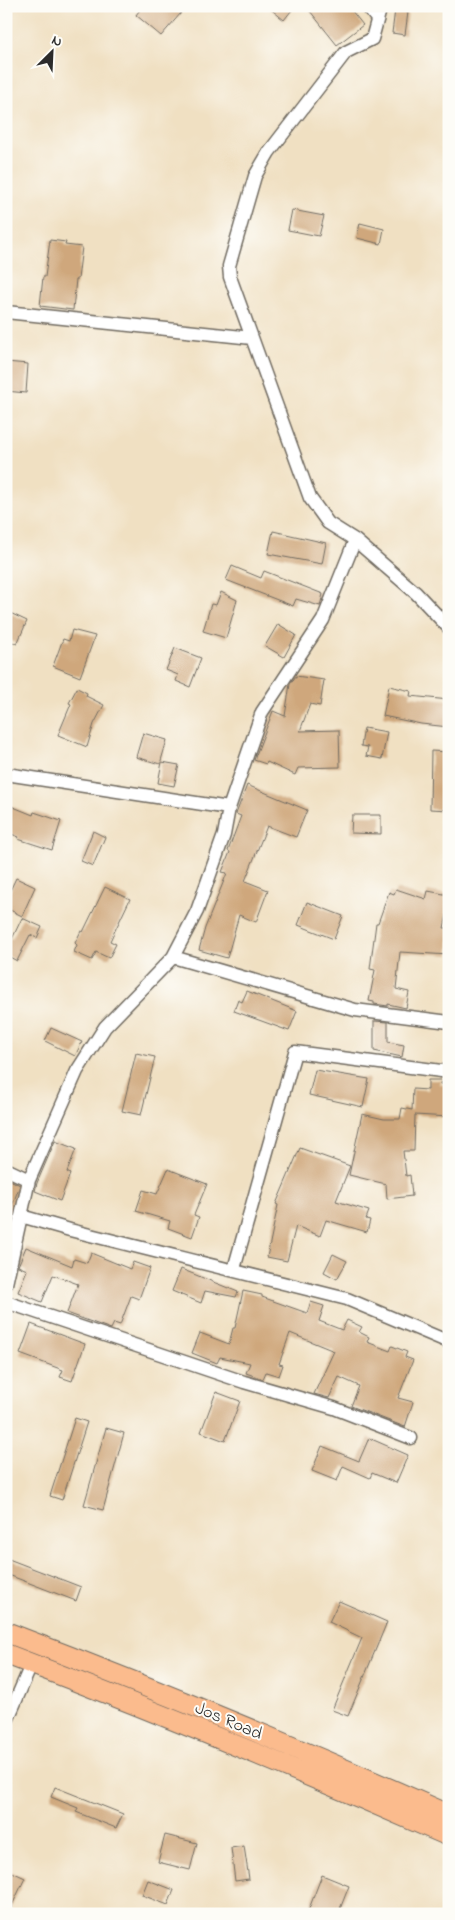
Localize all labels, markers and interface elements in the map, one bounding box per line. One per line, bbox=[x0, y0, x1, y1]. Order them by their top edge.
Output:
north arrow bbox=[28, 28, 78, 78]
text: N bbox=[48, 30, 65, 53]
street label: Jos Road bbox=[190, 1696, 266, 1748]

